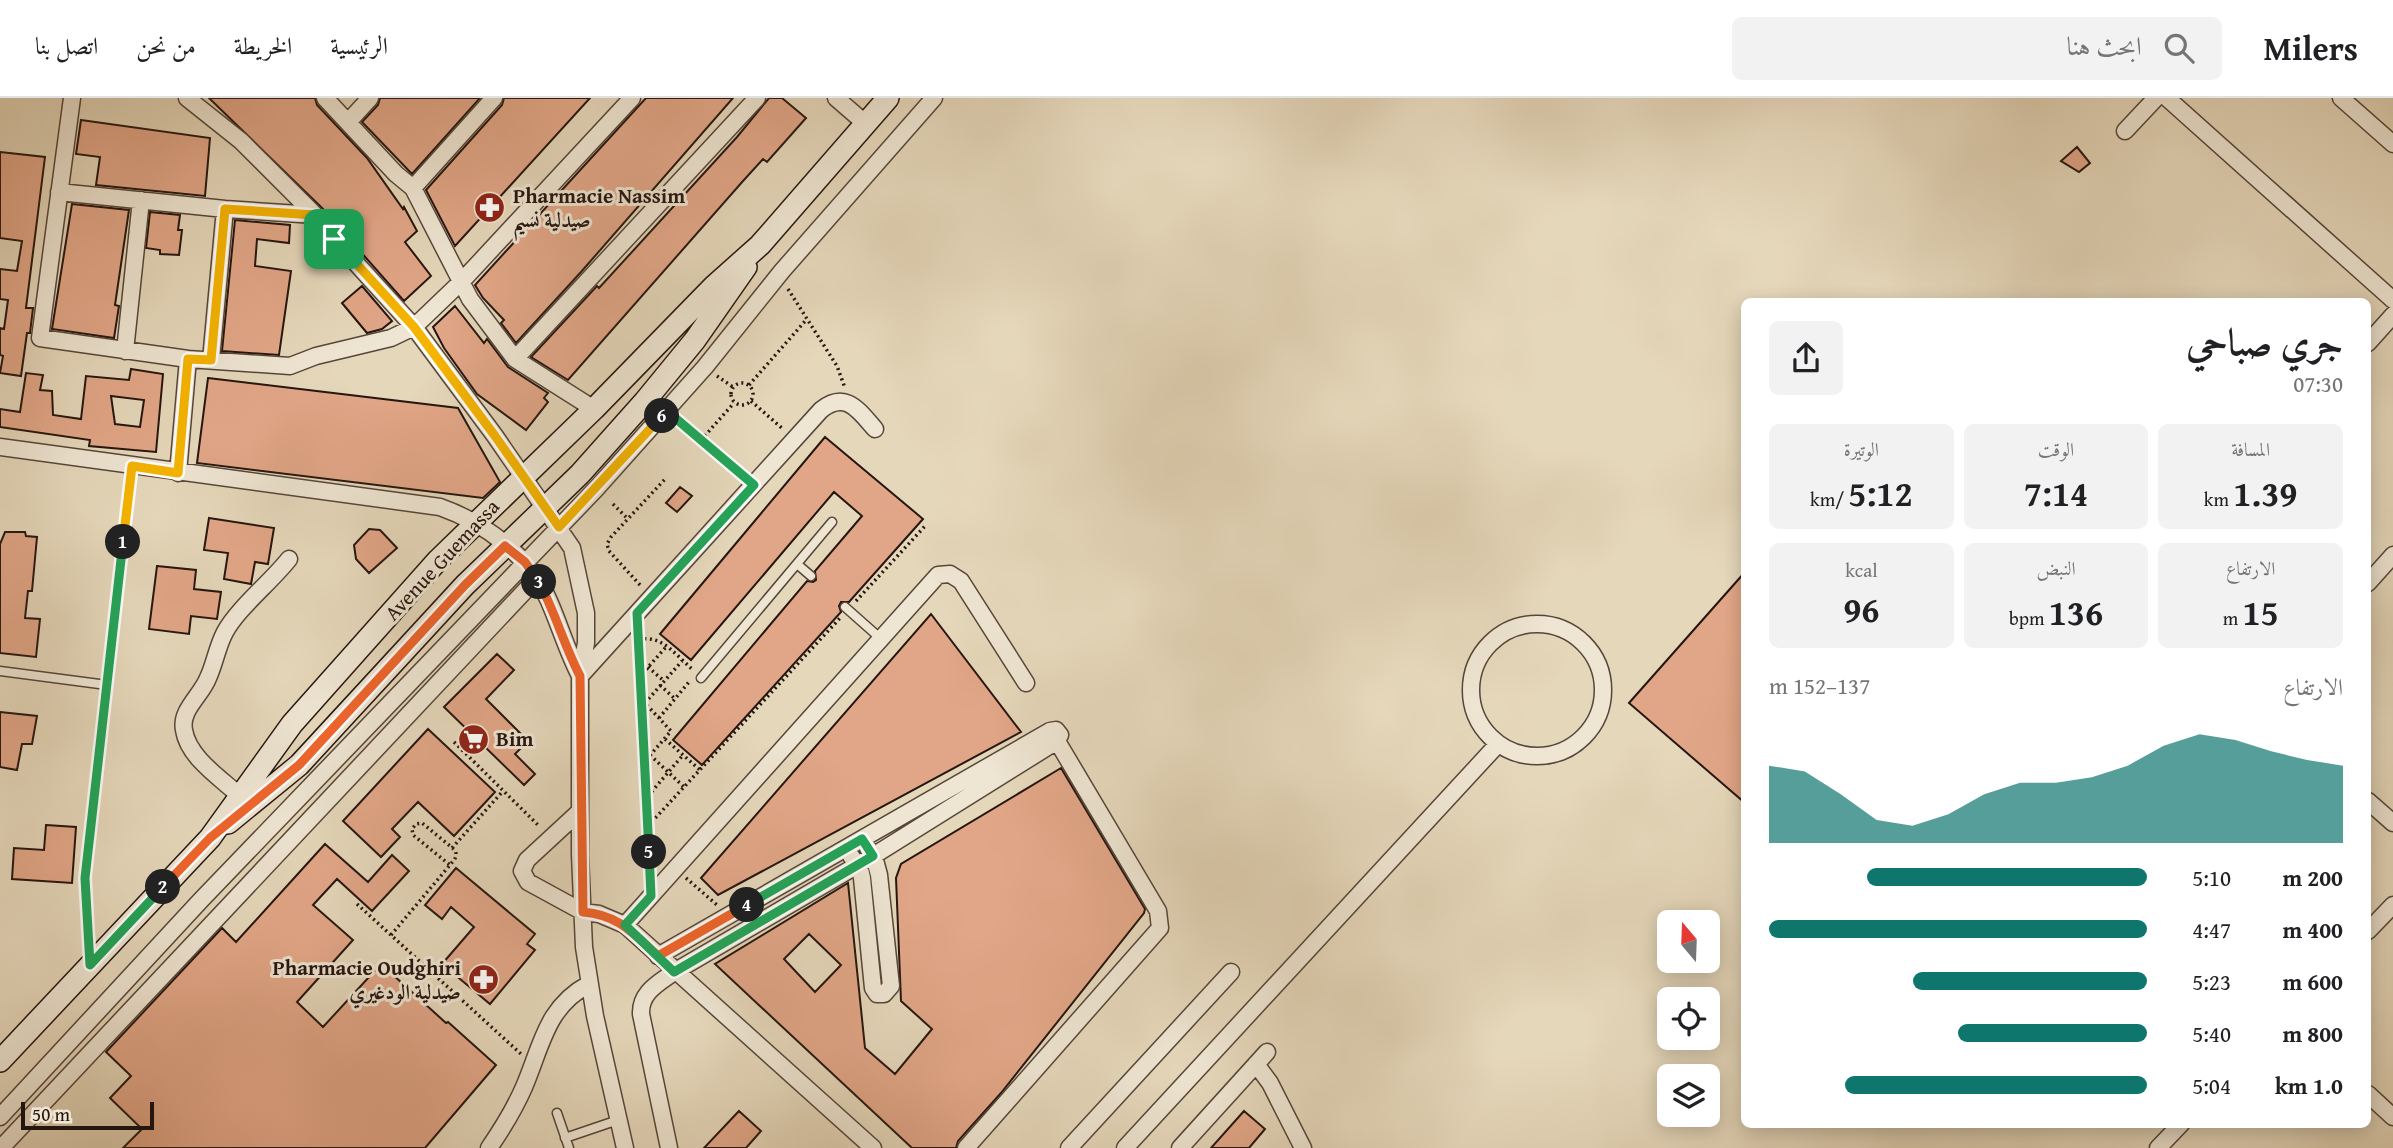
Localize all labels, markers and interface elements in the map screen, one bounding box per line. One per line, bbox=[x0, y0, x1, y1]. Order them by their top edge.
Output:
search box bbox=[1732, 17, 2222, 80]
text: Milers bbox=[2264, 24, 2358, 72]
text: ابحث هنا bbox=[2067, 26, 2142, 65]
text: اتصل بنا bbox=[35, 28, 98, 63]
text: من نحن bbox=[136, 28, 196, 63]
text: الخريطة bbox=[234, 28, 292, 63]
text: الرئيسية bbox=[330, 28, 388, 63]
icon: search bbox=[2160, 29, 2198, 67]
place label: Pharmacie Nassim صيدلية نسيم bbox=[513, 180, 685, 241]
pharmacy icon: Pharmacie Nassim صيدلية نسيم bbox=[473, 191, 507, 225]
pin bbox=[304, 209, 364, 269]
icon: arrive bbox=[315, 220, 353, 258]
text: جري صباحي bbox=[2186, 313, 2343, 369]
button: share bbox=[1769, 321, 1843, 395]
text: 07:30 bbox=[2293, 367, 2343, 400]
pin: 6 bbox=[644, 398, 680, 434]
text: 6 bbox=[657, 401, 666, 429]
text: الوتيرة bbox=[1844, 435, 1879, 463]
text: الوقت bbox=[2038, 435, 2074, 463]
text: المسافة bbox=[2231, 435, 2270, 463]
text: 5:12 bbox=[1848, 468, 1913, 519]
text: 7:14 bbox=[2024, 468, 2088, 519]
text: 1.39 bbox=[2233, 468, 2298, 519]
text: /km bbox=[1810, 485, 1848, 513]
text: km bbox=[2204, 485, 2233, 513]
street label: Avenue Guemassa bbox=[377, 492, 506, 627]
pin: 1 bbox=[106, 524, 140, 560]
text: 1 bbox=[118, 527, 127, 555]
text: النبض bbox=[2036, 554, 2076, 582]
text: الارتفاع bbox=[2226, 554, 2275, 582]
text: kcal bbox=[1845, 556, 1878, 584]
pin: 3 bbox=[522, 564, 556, 600]
text: 3 bbox=[534, 567, 543, 595]
text: 96 bbox=[1843, 584, 1879, 635]
text: 136 bbox=[2049, 587, 2103, 638]
text: 15 bbox=[2242, 587, 2279, 638]
text: bpm bbox=[2009, 604, 2049, 632]
text: m bbox=[2223, 604, 2242, 632]
text: 137–152 m bbox=[1769, 669, 1870, 702]
text: الارتفاع bbox=[2283, 670, 2343, 703]
supermarket icon: Bim bbox=[456, 722, 490, 756]
place label: Bim bbox=[496, 723, 534, 754]
pin: 5 bbox=[632, 834, 666, 870]
text: 5 bbox=[644, 837, 653, 865]
text: 5:10 bbox=[2192, 861, 2231, 894]
text: 200 m bbox=[2282, 861, 2343, 894]
pin: 2 bbox=[146, 870, 180, 904]
text: 2 bbox=[158, 872, 167, 900]
pin: 4 bbox=[730, 888, 764, 922]
text: 4 bbox=[742, 890, 751, 918]
north arrow bbox=[1657, 910, 1720, 973]
map controls bbox=[1657, 910, 1720, 1127]
text: 4:47 bbox=[2192, 913, 2231, 946]
text: 400 m bbox=[2282, 913, 2343, 946]
place label: Pharmacie Oudghiri صيدلية الودغيري bbox=[273, 952, 461, 1009]
pharmacy icon: Pharmacie Oudghiri صيدلية الودغيري bbox=[467, 963, 501, 997]
text: 5:23 bbox=[2192, 965, 2231, 998]
text: 600 m bbox=[2282, 965, 2343, 998]
button: locate bbox=[1657, 987, 1720, 1050]
text: 5:40 bbox=[2192, 1017, 2231, 1050]
text: 800 m bbox=[2282, 1017, 2343, 1050]
button: layers bbox=[1657, 1064, 1720, 1127]
text: 5:04 bbox=[2192, 1069, 2231, 1102]
text: 1.0 km bbox=[2275, 1069, 2343, 1102]
scale bar bbox=[21, 1099, 154, 1131]
text: 50 m bbox=[32, 1100, 70, 1128]

